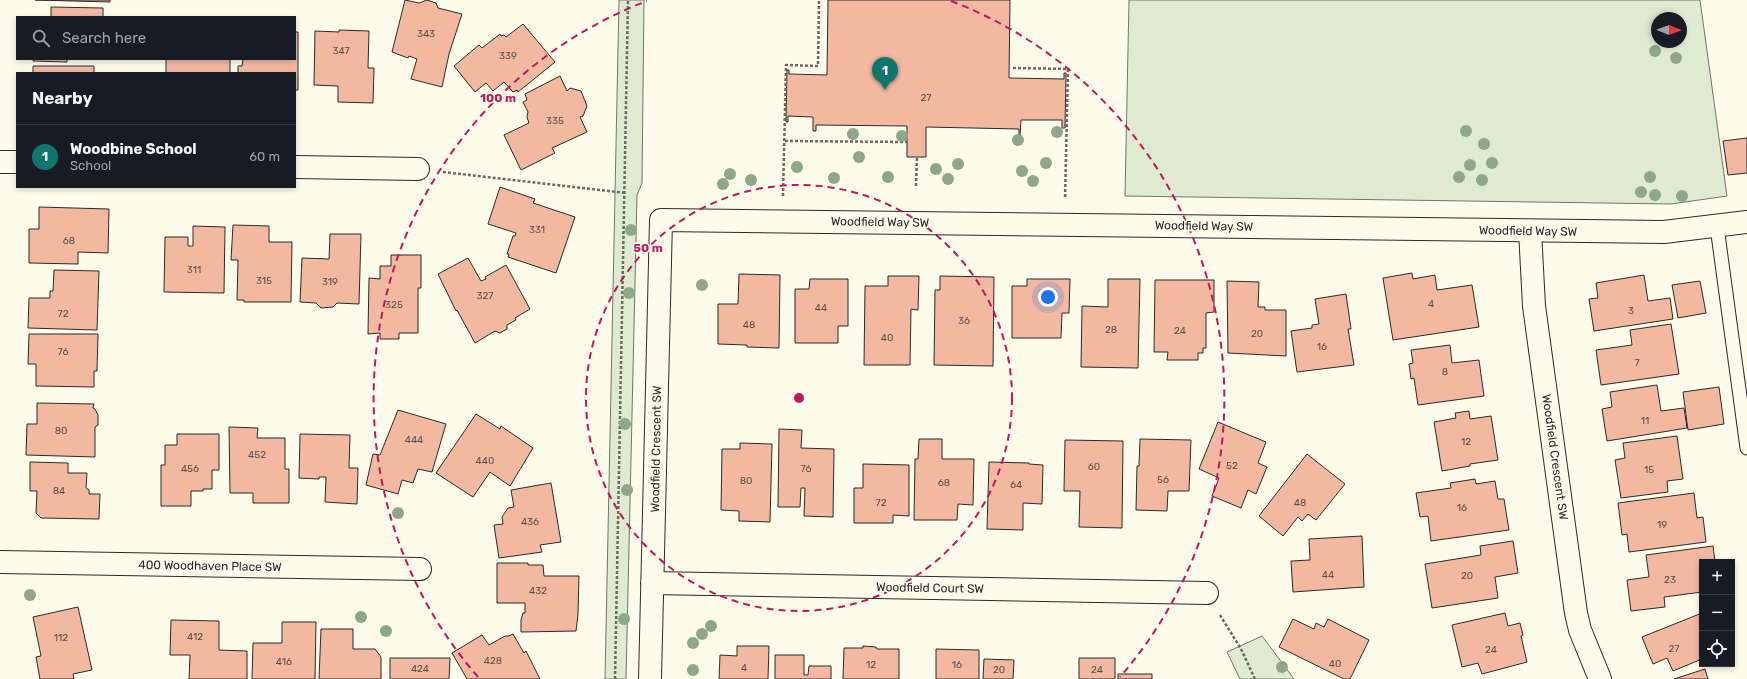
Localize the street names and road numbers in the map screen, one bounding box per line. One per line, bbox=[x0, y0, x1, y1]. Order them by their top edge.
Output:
street label: Woodfield Way SW bbox=[831, 214, 930, 230]
street label: Woodfield Way SW bbox=[1155, 218, 1254, 234]
street label: Woodfield Way SW bbox=[1479, 223, 1578, 239]
street label: Woodfield Crescent SW bbox=[648, 385, 664, 513]
street label: Woodfield Crescent SW bbox=[1539, 393, 1571, 521]
street label: 400 Woodhaven Place SW bbox=[138, 558, 282, 574]
street label: Woodfield Court SW bbox=[876, 580, 984, 596]

